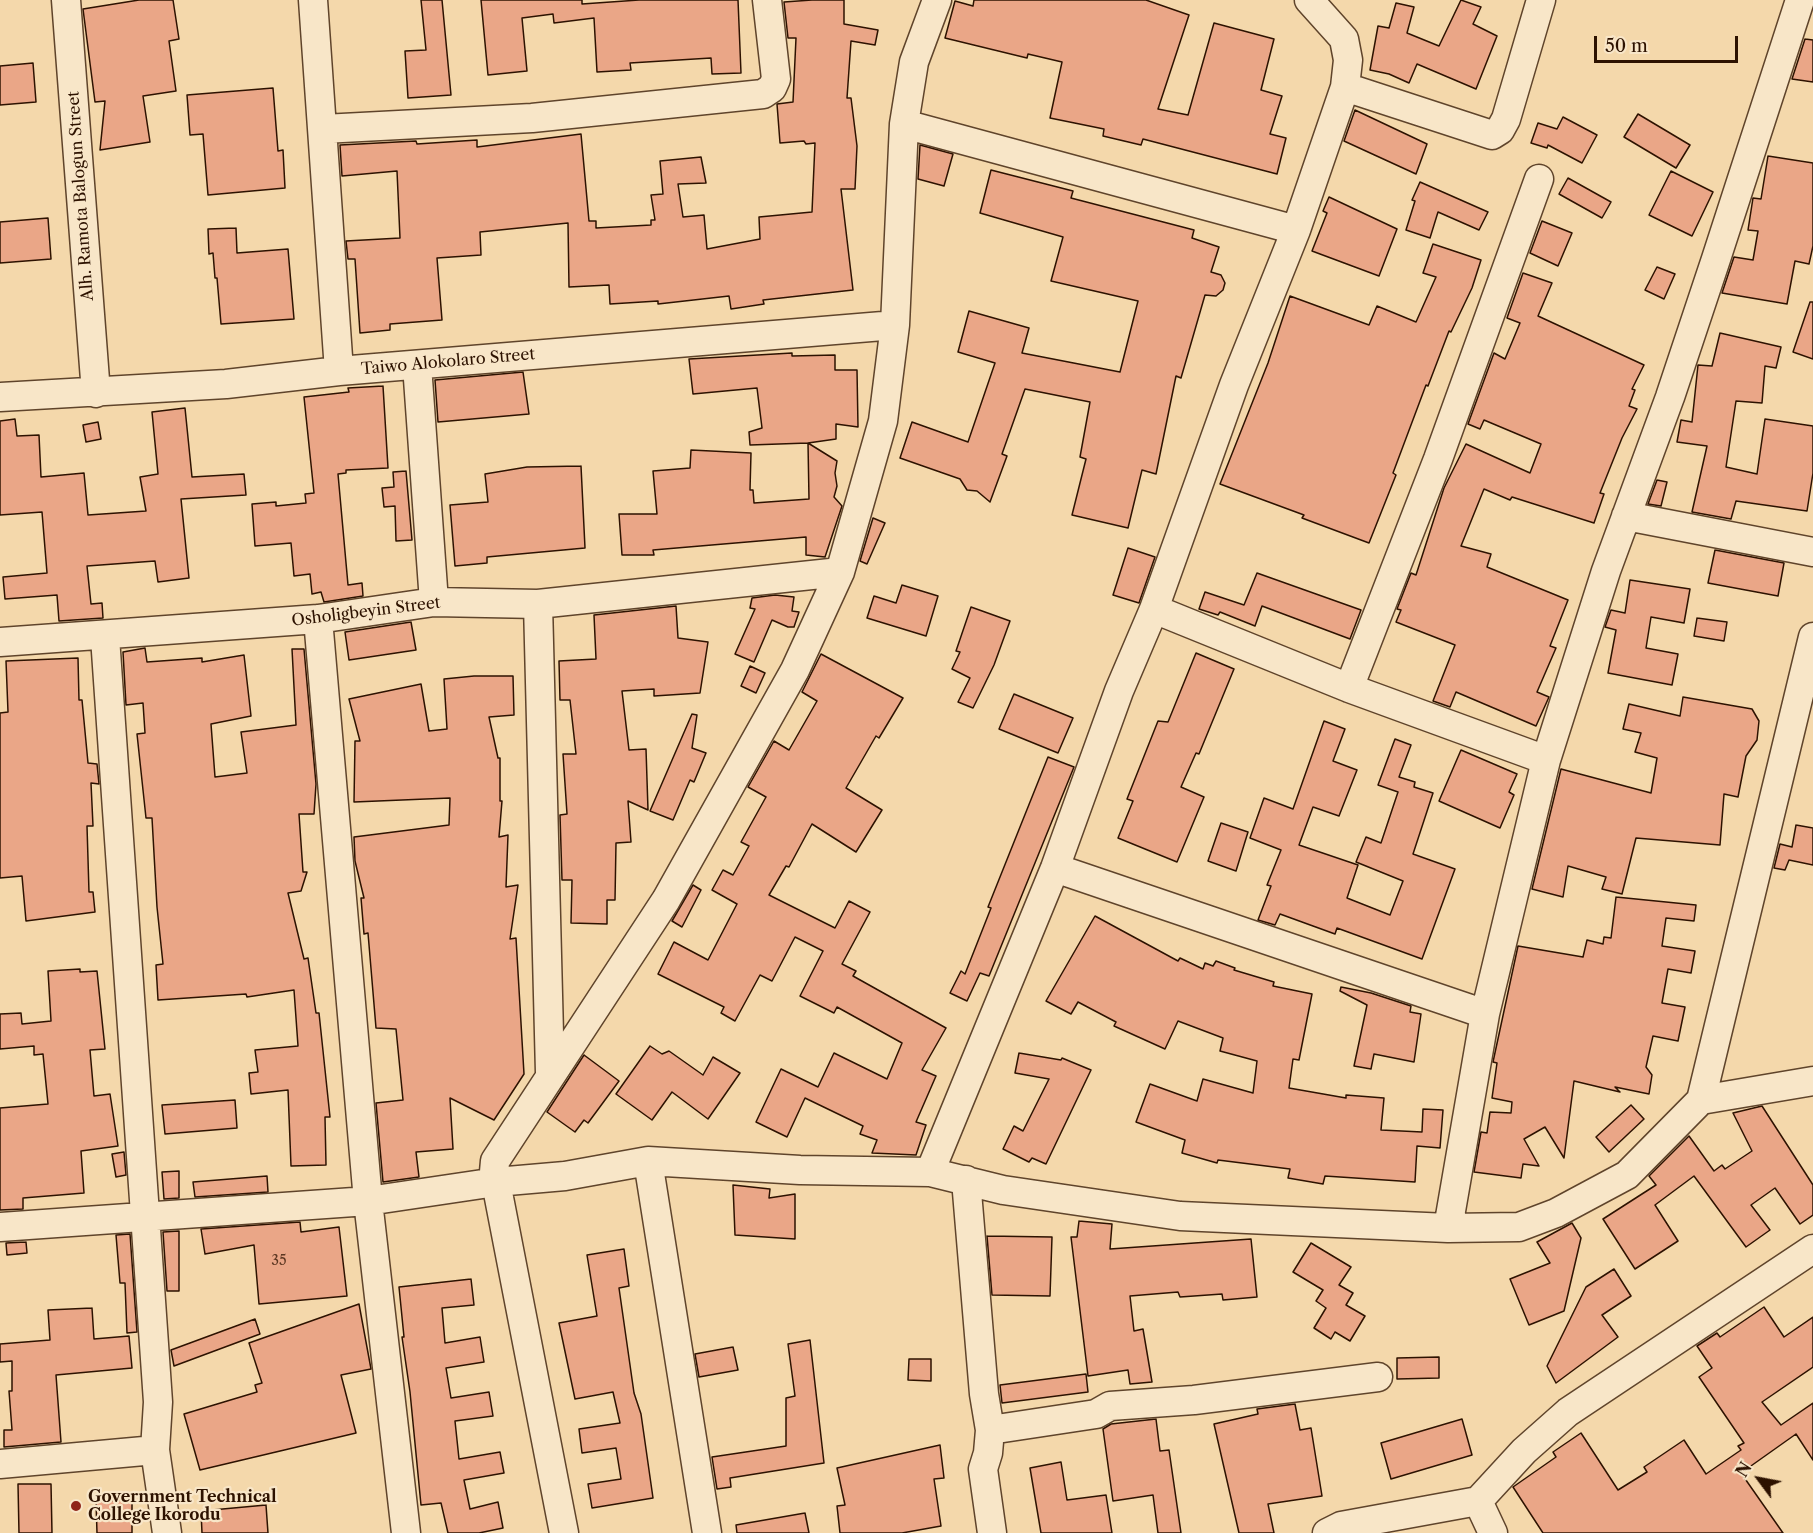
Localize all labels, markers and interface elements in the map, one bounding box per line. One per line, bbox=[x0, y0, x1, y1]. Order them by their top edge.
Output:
scale bar bbox=[1597, 24, 1741, 62]
text: 50 m bbox=[1605, 35, 1648, 57]
street label: Alh. Ramota Balogun Street bbox=[64, 90, 98, 302]
street label: Taiwo Alokolaro Street bbox=[360, 345, 536, 379]
street label: Osholigbeyin Street bbox=[290, 593, 442, 631]
house number: 35 bbox=[271, 1253, 287, 1269]
north arrow bbox=[1729, 1449, 1789, 1509]
text: N bbox=[1732, 1458, 1756, 1481]
place label: Government Technical College Ikorodu bbox=[88, 1487, 277, 1525]
marker: Government Technical College Ikorodu bbox=[69, 1499, 83, 1513]

